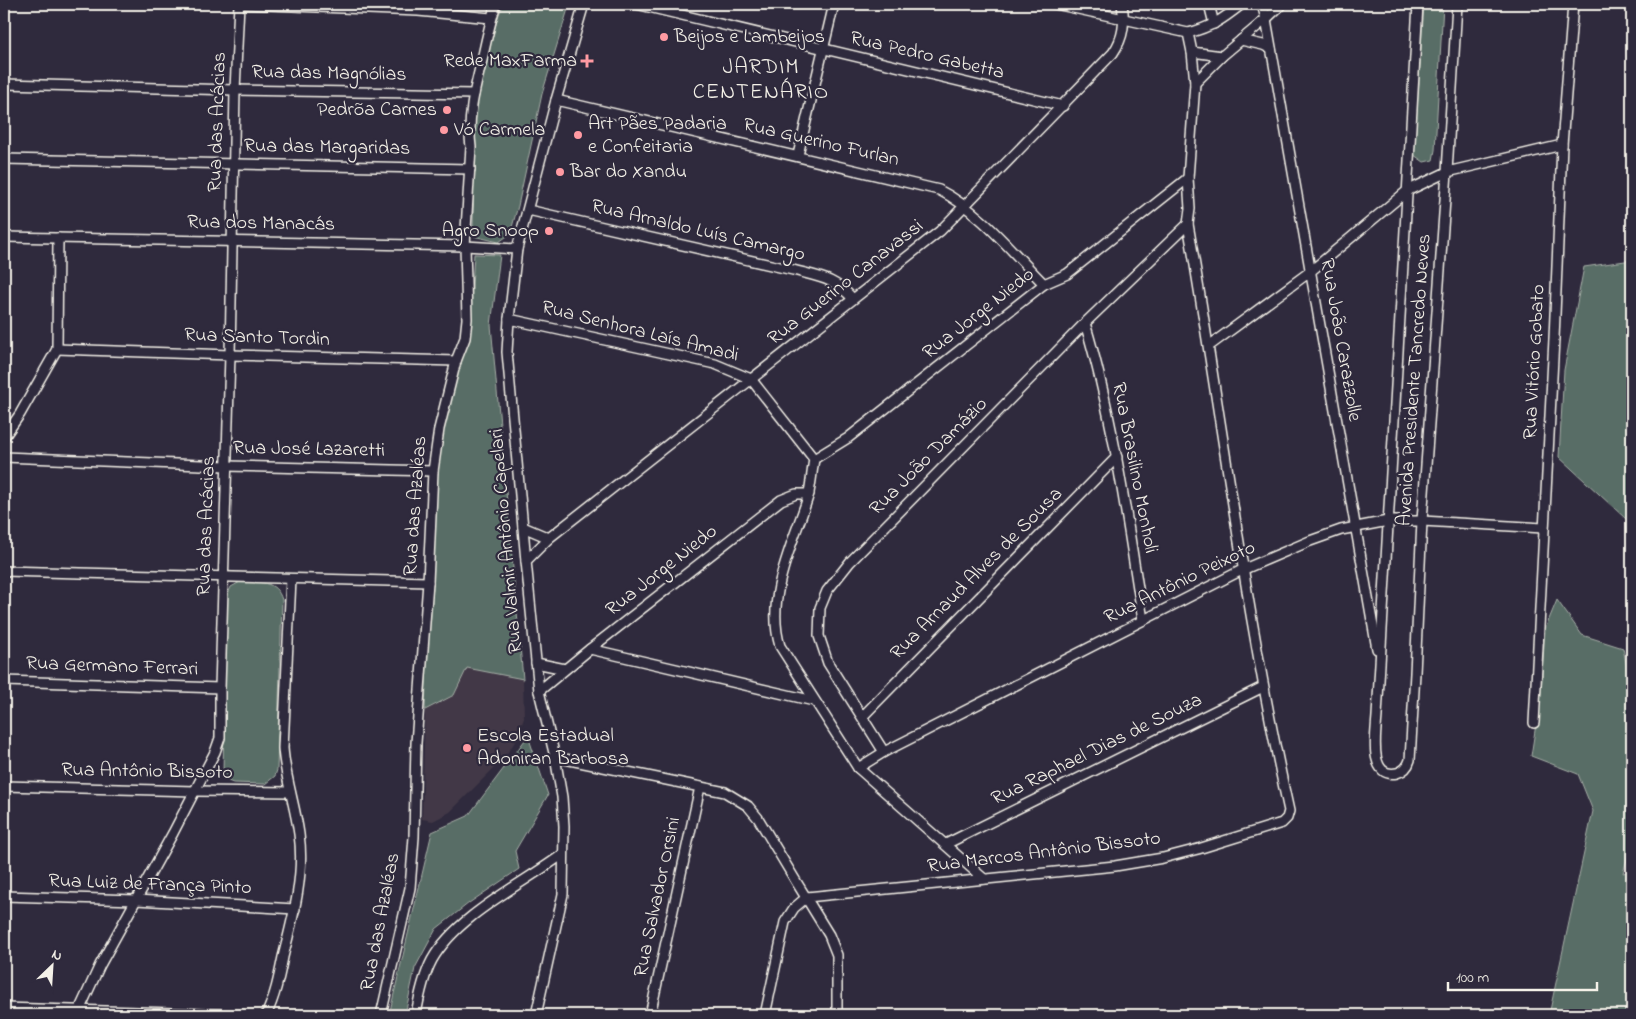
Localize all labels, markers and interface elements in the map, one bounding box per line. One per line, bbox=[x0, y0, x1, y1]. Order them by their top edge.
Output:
place label: Beijos e Lambeijos bbox=[673, 23, 825, 52]
street label: Rua Pedro Gabetta bbox=[847, 24, 1007, 88]
marker: Beijos e Lambeijos bbox=[658, 31, 670, 43]
place label: Rede MaxFarma bbox=[444, 47, 577, 76]
street label: Rua das Acácias bbox=[201, 51, 235, 193]
district label: JARDIM CENTENÁRIO bbox=[693, 52, 829, 109]
marker: Rede MaxFarma bbox=[581, 55, 593, 67]
street label: Rua das Magnólias bbox=[251, 58, 407, 91]
place label: Pedrõa Carnes bbox=[317, 96, 437, 125]
marker: Pedrõa Carnes bbox=[441, 104, 453, 116]
place label: Art Pães Padaria e Confeitaria bbox=[588, 110, 727, 162]
street label: Rua Guerino Furlan bbox=[740, 111, 902, 175]
place label: Vó Carmela bbox=[453, 116, 545, 145]
marker: Vó Carmela bbox=[438, 124, 450, 136]
marker: Art Pães Padaria e Confeitaria bbox=[572, 129, 584, 141]
street label: Rua das Margaridas bbox=[244, 132, 410, 165]
place label: Bar do Xandu bbox=[569, 158, 687, 187]
marker: Bar do Xandu bbox=[554, 166, 566, 178]
street label: Rua Arnaldo Luís Camargo bbox=[588, 192, 808, 271]
street label: Rua dos Manacás bbox=[187, 208, 335, 240]
street label: Rua Guerino Canavassi bbox=[762, 213, 930, 353]
place label: Agro Snoop bbox=[442, 217, 539, 247]
marker: Agro Snoop bbox=[543, 225, 555, 237]
street label: Avenida Presidente Tancredo Neves bbox=[1390, 233, 1440, 527]
street label: Rua João Carazzolle bbox=[1311, 256, 1369, 424]
street label: Rua Jorge Niedo bbox=[917, 261, 1042, 368]
street label: Rua Vitório Gobato bbox=[1516, 284, 1554, 440]
street label: Rua Senhora Laís Amadi bbox=[538, 293, 742, 371]
street label: Rua Santo Tordin bbox=[184, 321, 331, 355]
street label: Rua Brasilino Monholi bbox=[1103, 380, 1165, 556]
street label: Rua João Damázio bbox=[863, 391, 995, 523]
street label: Rua Valmir Antônio Capelari bbox=[483, 427, 531, 655]
street label: Rua José Lazaretti bbox=[233, 434, 385, 466]
street label: Rua das Azaléas bbox=[397, 435, 435, 577]
street label: Rua das Acácias bbox=[190, 455, 224, 597]
street label: Rua Arnaud Alves de Sousa bbox=[884, 481, 1070, 667]
street label: Rua Jorge Niedo bbox=[600, 518, 725, 625]
street label: Rua Antônio Peixoto bbox=[1099, 534, 1261, 632]
street label: Rua Germano Ferrari bbox=[25, 649, 199, 685]
street label: Rua Raphael Dias de Souza bbox=[987, 686, 1207, 814]
place label: Escola Estadual Adoniran Barbosa bbox=[477, 722, 629, 774]
marker: Escola Estadual Adoniran Barbosa bbox=[461, 742, 473, 754]
street label: Rua Antônio Bissoto bbox=[61, 756, 233, 788]
street label: Rua Salvador Orsini bbox=[627, 814, 689, 980]
street label: Rua Marcos Antônio Bissoto bbox=[926, 824, 1162, 882]
street label: Rua das Azaléas bbox=[353, 850, 409, 994]
street label: Rua Luiz de França Pinto bbox=[48, 867, 252, 903]
north arrow bbox=[28, 942, 78, 992]
text: N bbox=[48, 944, 66, 967]
scale bar bbox=[1448, 959, 1597, 991]
text: 100 m bbox=[1456, 967, 1489, 989]

